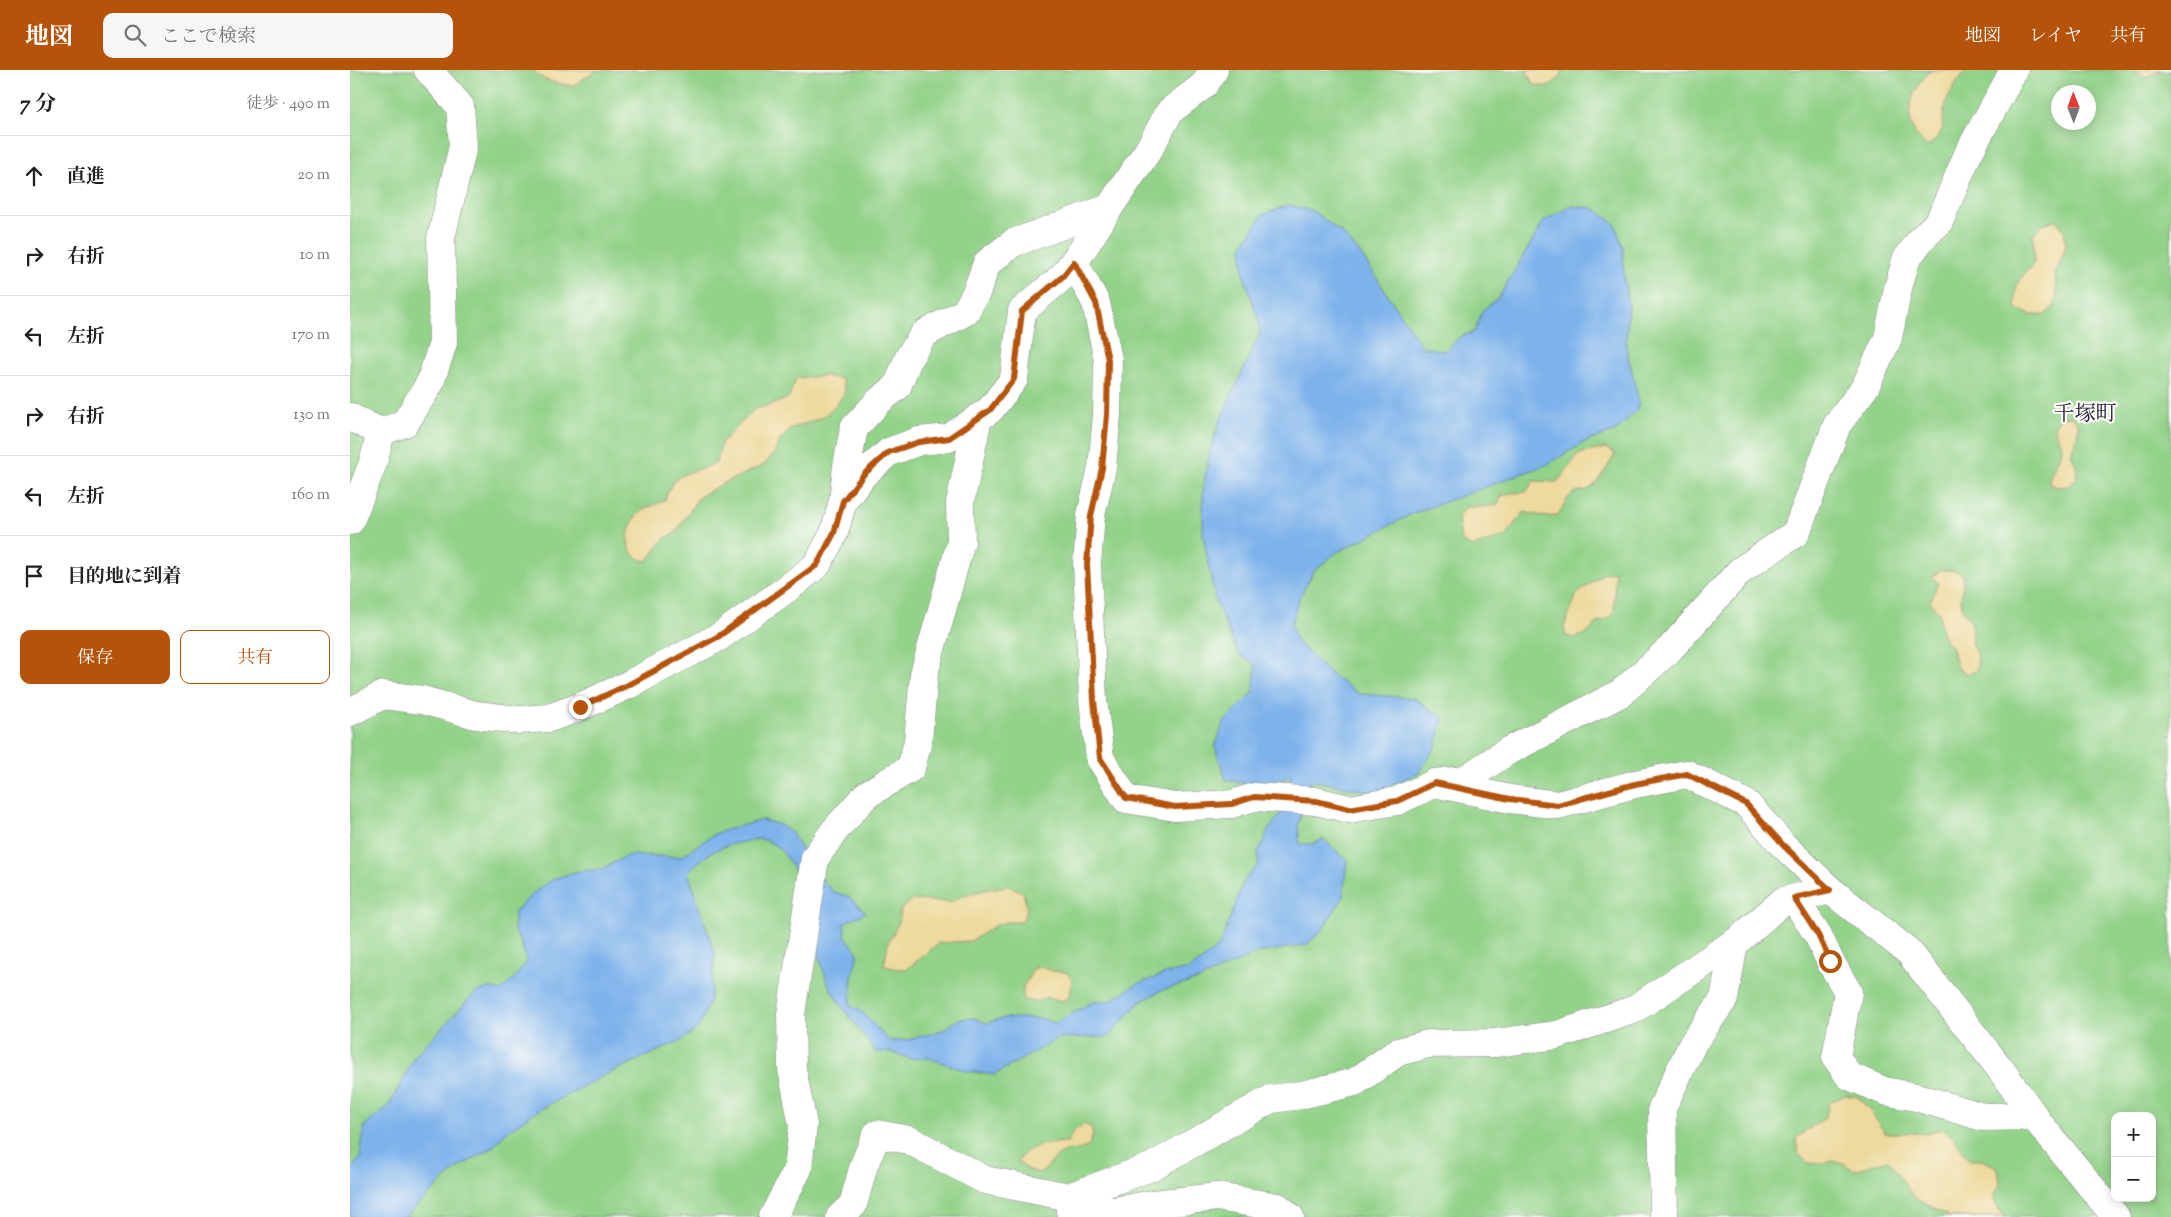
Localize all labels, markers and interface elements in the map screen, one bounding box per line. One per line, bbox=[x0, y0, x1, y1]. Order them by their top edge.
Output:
search box bbox=[103, 13, 453, 58]
text: 地図 bbox=[25, 21, 73, 55]
icon: search bbox=[121, 21, 149, 49]
text: ここで検索 bbox=[161, 24, 256, 51]
text: 地図 bbox=[1965, 24, 2001, 50]
text: レイヤ bbox=[2029, 24, 2082, 50]
text: 共有 bbox=[2110, 24, 2146, 50]
north arrow bbox=[2051, 85, 2096, 130]
text: 7 分 bbox=[20, 90, 56, 120]
text: 徒歩 · 490 m bbox=[246, 93, 330, 116]
icon: ahead bbox=[20, 162, 48, 190]
text: 直進 bbox=[67, 164, 105, 191]
text: 20 m bbox=[297, 164, 330, 187]
icon: right bbox=[20, 242, 48, 270]
text: 右折 bbox=[67, 244, 105, 271]
text: 10 m bbox=[300, 244, 330, 267]
icon: left bbox=[20, 322, 48, 350]
text: 左折 bbox=[67, 324, 105, 351]
text: 170 m bbox=[292, 324, 330, 347]
district label: 千塚町 bbox=[2054, 400, 2117, 430]
icon: right bbox=[20, 402, 48, 430]
text: 右折 bbox=[67, 404, 105, 431]
text: 130 m bbox=[293, 404, 330, 427]
icon: left bbox=[20, 482, 48, 510]
text: 左折 bbox=[67, 484, 105, 511]
text: 160 m bbox=[292, 484, 330, 507]
icon: arrive bbox=[20, 562, 48, 590]
text: 目的地に到着 bbox=[67, 564, 181, 591]
button: 保存 bbox=[20, 630, 170, 684]
button: 共有 bbox=[180, 630, 330, 684]
route end bbox=[569, 696, 592, 719]
route start bbox=[1819, 950, 1842, 973]
map controls bbox=[2111, 1112, 2156, 1202]
button: + bbox=[2111, 1112, 2156, 1157]
button: − bbox=[2111, 1157, 2156, 1202]

